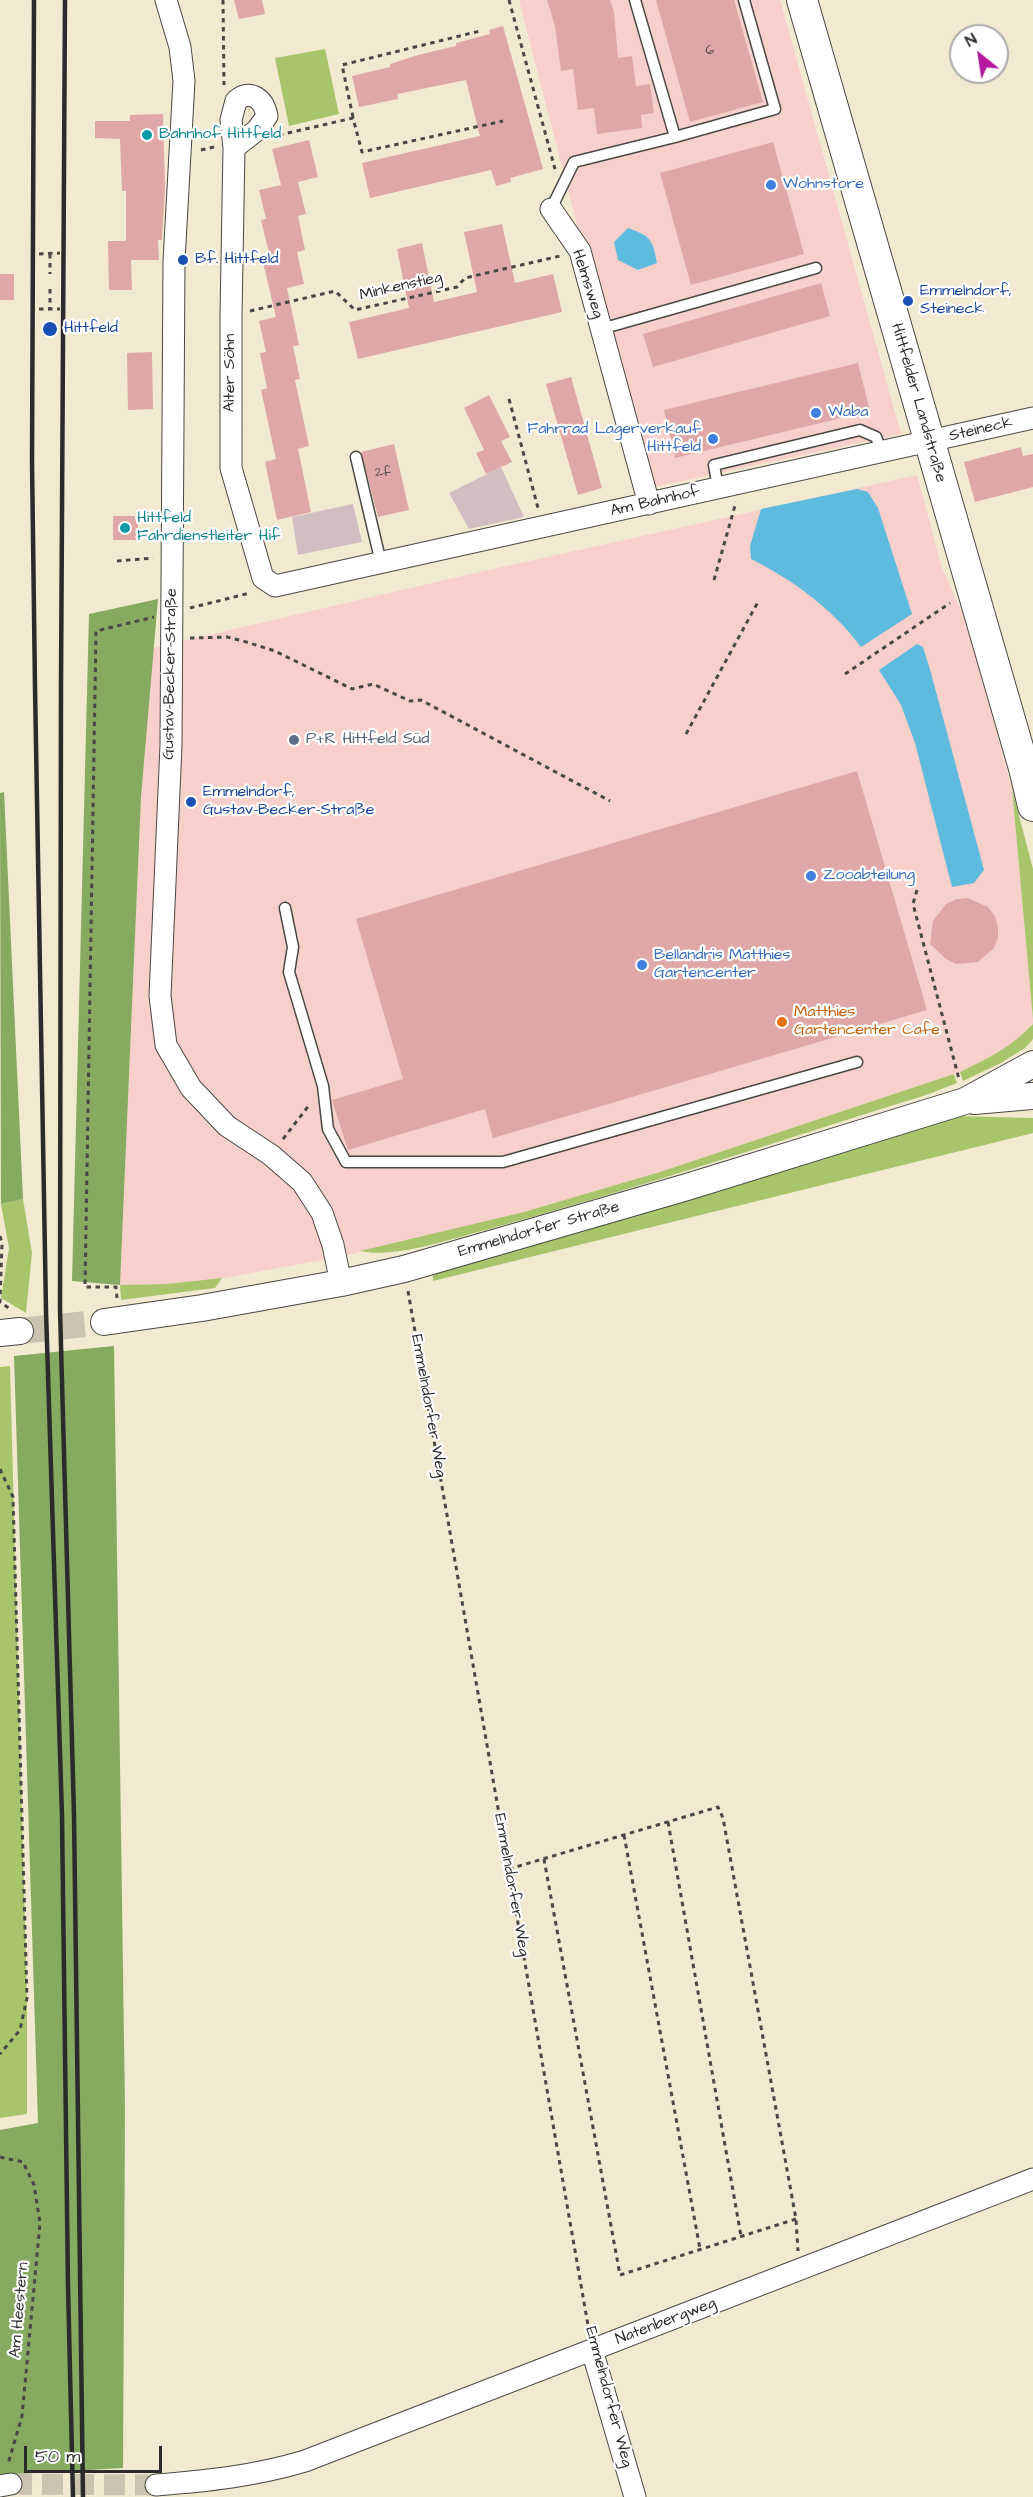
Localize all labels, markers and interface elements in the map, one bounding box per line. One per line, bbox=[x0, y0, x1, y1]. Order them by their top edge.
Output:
north arrow bbox=[949, 24, 1009, 84]
text: N bbox=[961, 28, 981, 52]
house number: 6 bbox=[706, 43, 714, 59]
place label: Bahnhof Hittfeld bbox=[159, 125, 281, 145]
marker: Bahnhof Hittfeld bbox=[140, 128, 154, 142]
place label: Wohnstore bbox=[783, 175, 864, 195]
marker: Wohnstore bbox=[764, 178, 778, 192]
street label: Helmsweg bbox=[567, 247, 607, 321]
place label: Bf. Hittfeld bbox=[195, 250, 278, 270]
marker: Bf. Hittfeld bbox=[176, 253, 190, 267]
street label: Minkenstieg bbox=[358, 268, 444, 306]
place label: Emmelndorf, Steineck bbox=[920, 282, 1012, 320]
marker: Emmelndorf, Steineck bbox=[901, 294, 915, 308]
place label: Hittfeld bbox=[64, 319, 118, 339]
marker: Hittfeld bbox=[41, 320, 59, 338]
street label: Hittfelder Landstraße bbox=[886, 321, 950, 485]
street label: Alter Söhn bbox=[221, 334, 241, 412]
place label: Waba bbox=[828, 403, 868, 423]
marker: Waba bbox=[809, 406, 823, 420]
street label: Steineck bbox=[947, 413, 1015, 447]
place label: Fahrrad Lagerverkauf Hittfeld bbox=[527, 420, 701, 458]
marker: Fahrrad Lagerverkauf Hittfeld bbox=[706, 432, 720, 446]
house number: 2f bbox=[375, 465, 391, 481]
street label: Am Bahnhof bbox=[609, 482, 701, 522]
place label: Hittfeld Fahrdienstleiter Hif bbox=[137, 509, 280, 547]
marker: Hittfeld Fahrdienstleiter Hif bbox=[118, 521, 132, 535]
street label: Gustav-Becker-Straße bbox=[160, 588, 182, 760]
place label: P+R Hittfeld Süd bbox=[306, 730, 429, 750]
marker: P+R Hittfeld Süd bbox=[287, 733, 301, 747]
place label: Emmelndorf, Gustav-Becker-Straße bbox=[203, 783, 374, 821]
marker: Emmelndorf, Gustav-Becker-Straße bbox=[184, 795, 198, 809]
place label: Zooabteilung bbox=[823, 866, 915, 886]
marker: Zooabteilung bbox=[804, 869, 818, 883]
place label: Bellandris Matthies Gartencenter bbox=[654, 946, 790, 984]
marker: Bellandris Matthies Gartencenter bbox=[635, 958, 649, 972]
place label: Matthies Gartencenter Cafe bbox=[794, 1003, 940, 1041]
marker: Matthies Gartencenter Cafe bbox=[775, 1015, 789, 1029]
street label: Emmelndorfer Straße bbox=[456, 1198, 622, 1262]
street label: Emmelndorfer Weg bbox=[406, 1333, 450, 1479]
street label: Emmelndorfer Weg bbox=[489, 1812, 533, 1958]
street label: Am Heestern bbox=[6, 2261, 34, 2359]
street label: Natenbergweg bbox=[613, 2294, 719, 2350]
street label: Emmelndorfer Weg bbox=[580, 2325, 636, 2469]
scale bar bbox=[27, 2434, 165, 2472]
text: 50 m bbox=[35, 2444, 80, 2469]

